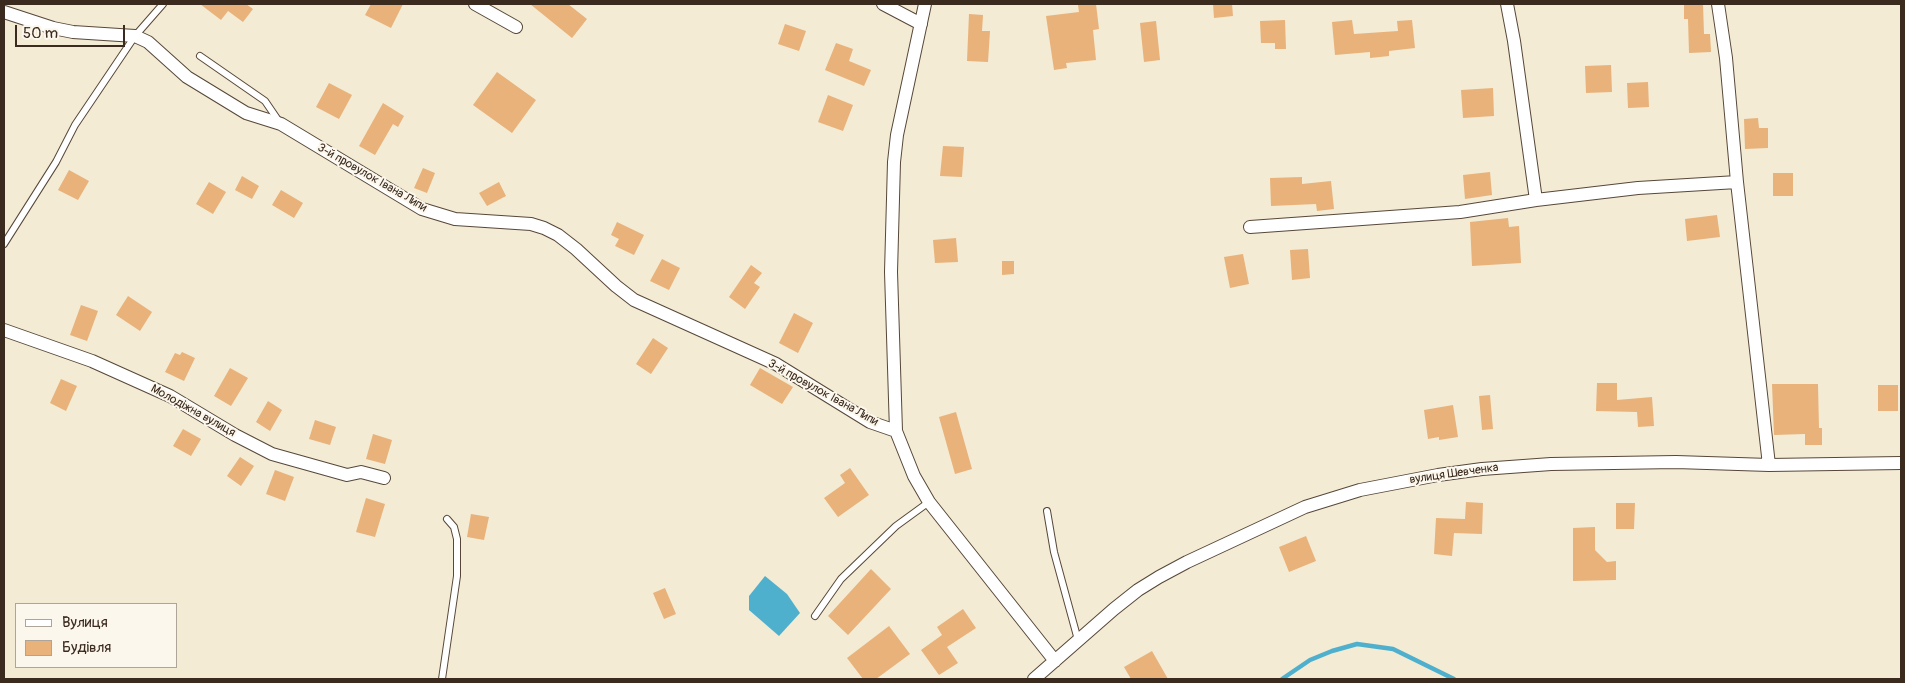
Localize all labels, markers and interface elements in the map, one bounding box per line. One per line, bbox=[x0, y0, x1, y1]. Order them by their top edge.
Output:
scale bar bbox=[18, 15, 128, 47]
text: 50 m bbox=[23, 24, 58, 43]
street label: 3-й провулок Івана Липи bbox=[315, 141, 429, 215]
street label: 3-й провулок Івана Липи bbox=[765, 357, 881, 429]
street label: Молодіжна вулиця bbox=[148, 382, 238, 440]
street label: вулиця Шевченка bbox=[1409, 461, 1499, 487]
legend bbox=[15, 603, 178, 668]
text: Вулиця bbox=[62, 613, 108, 632]
text: Будівля bbox=[62, 638, 111, 657]

